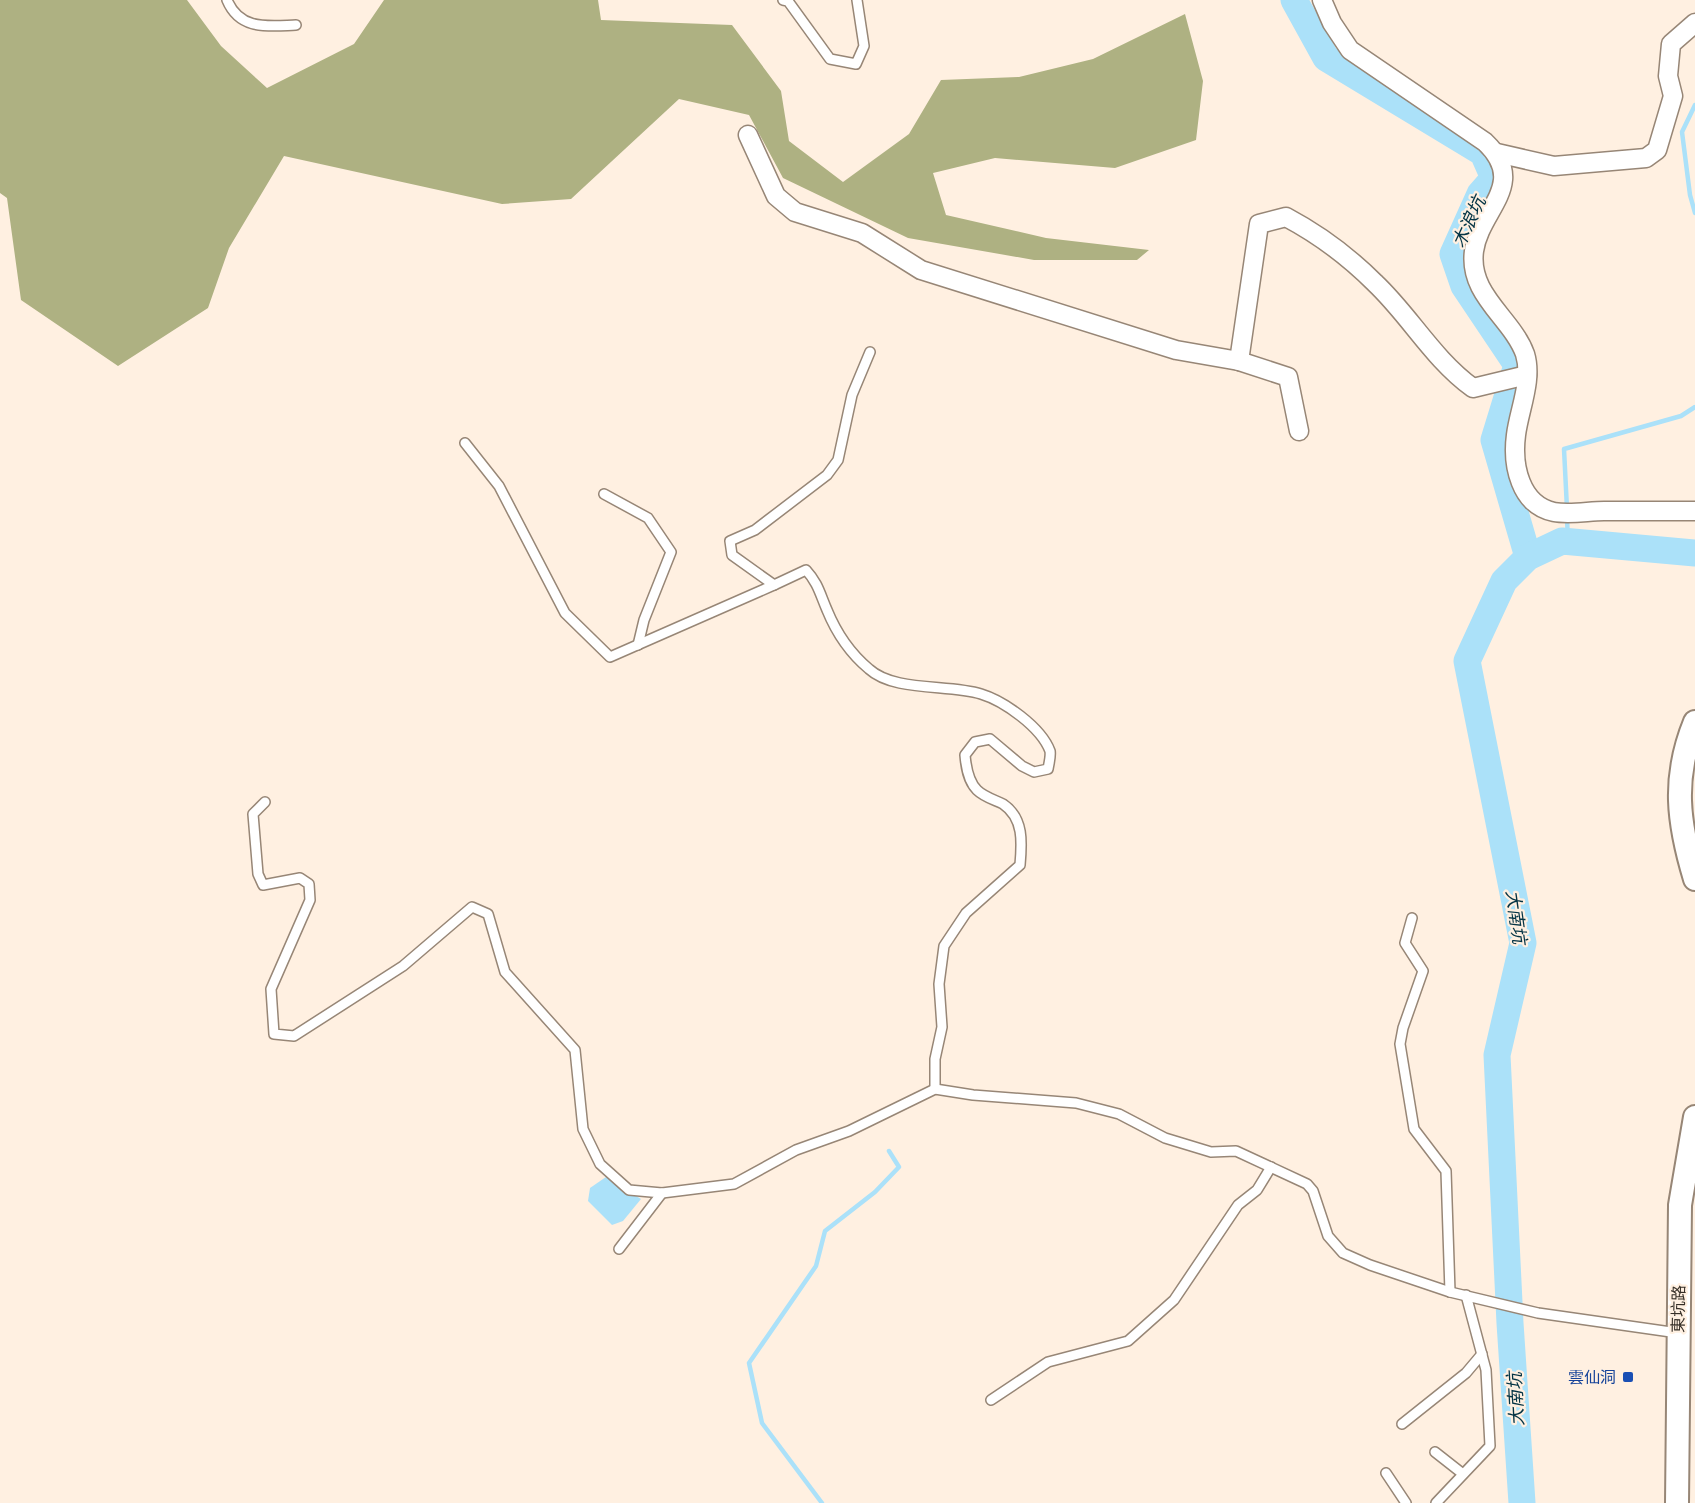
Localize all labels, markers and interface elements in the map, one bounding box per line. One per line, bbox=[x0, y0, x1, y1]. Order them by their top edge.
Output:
water label: 木浪坑 bbox=[1446, 189, 1493, 252]
water label: 大南坑 bbox=[1500, 888, 1533, 948]
street label: 東坑路 bbox=[1667, 1285, 1689, 1333]
place label: 雲仙洞 bbox=[1568, 1366, 1616, 1388]
water label: 大南坑 bbox=[1501, 1368, 1529, 1427]
marker: 雲仙洞 bbox=[1621, 1370, 1635, 1384]

